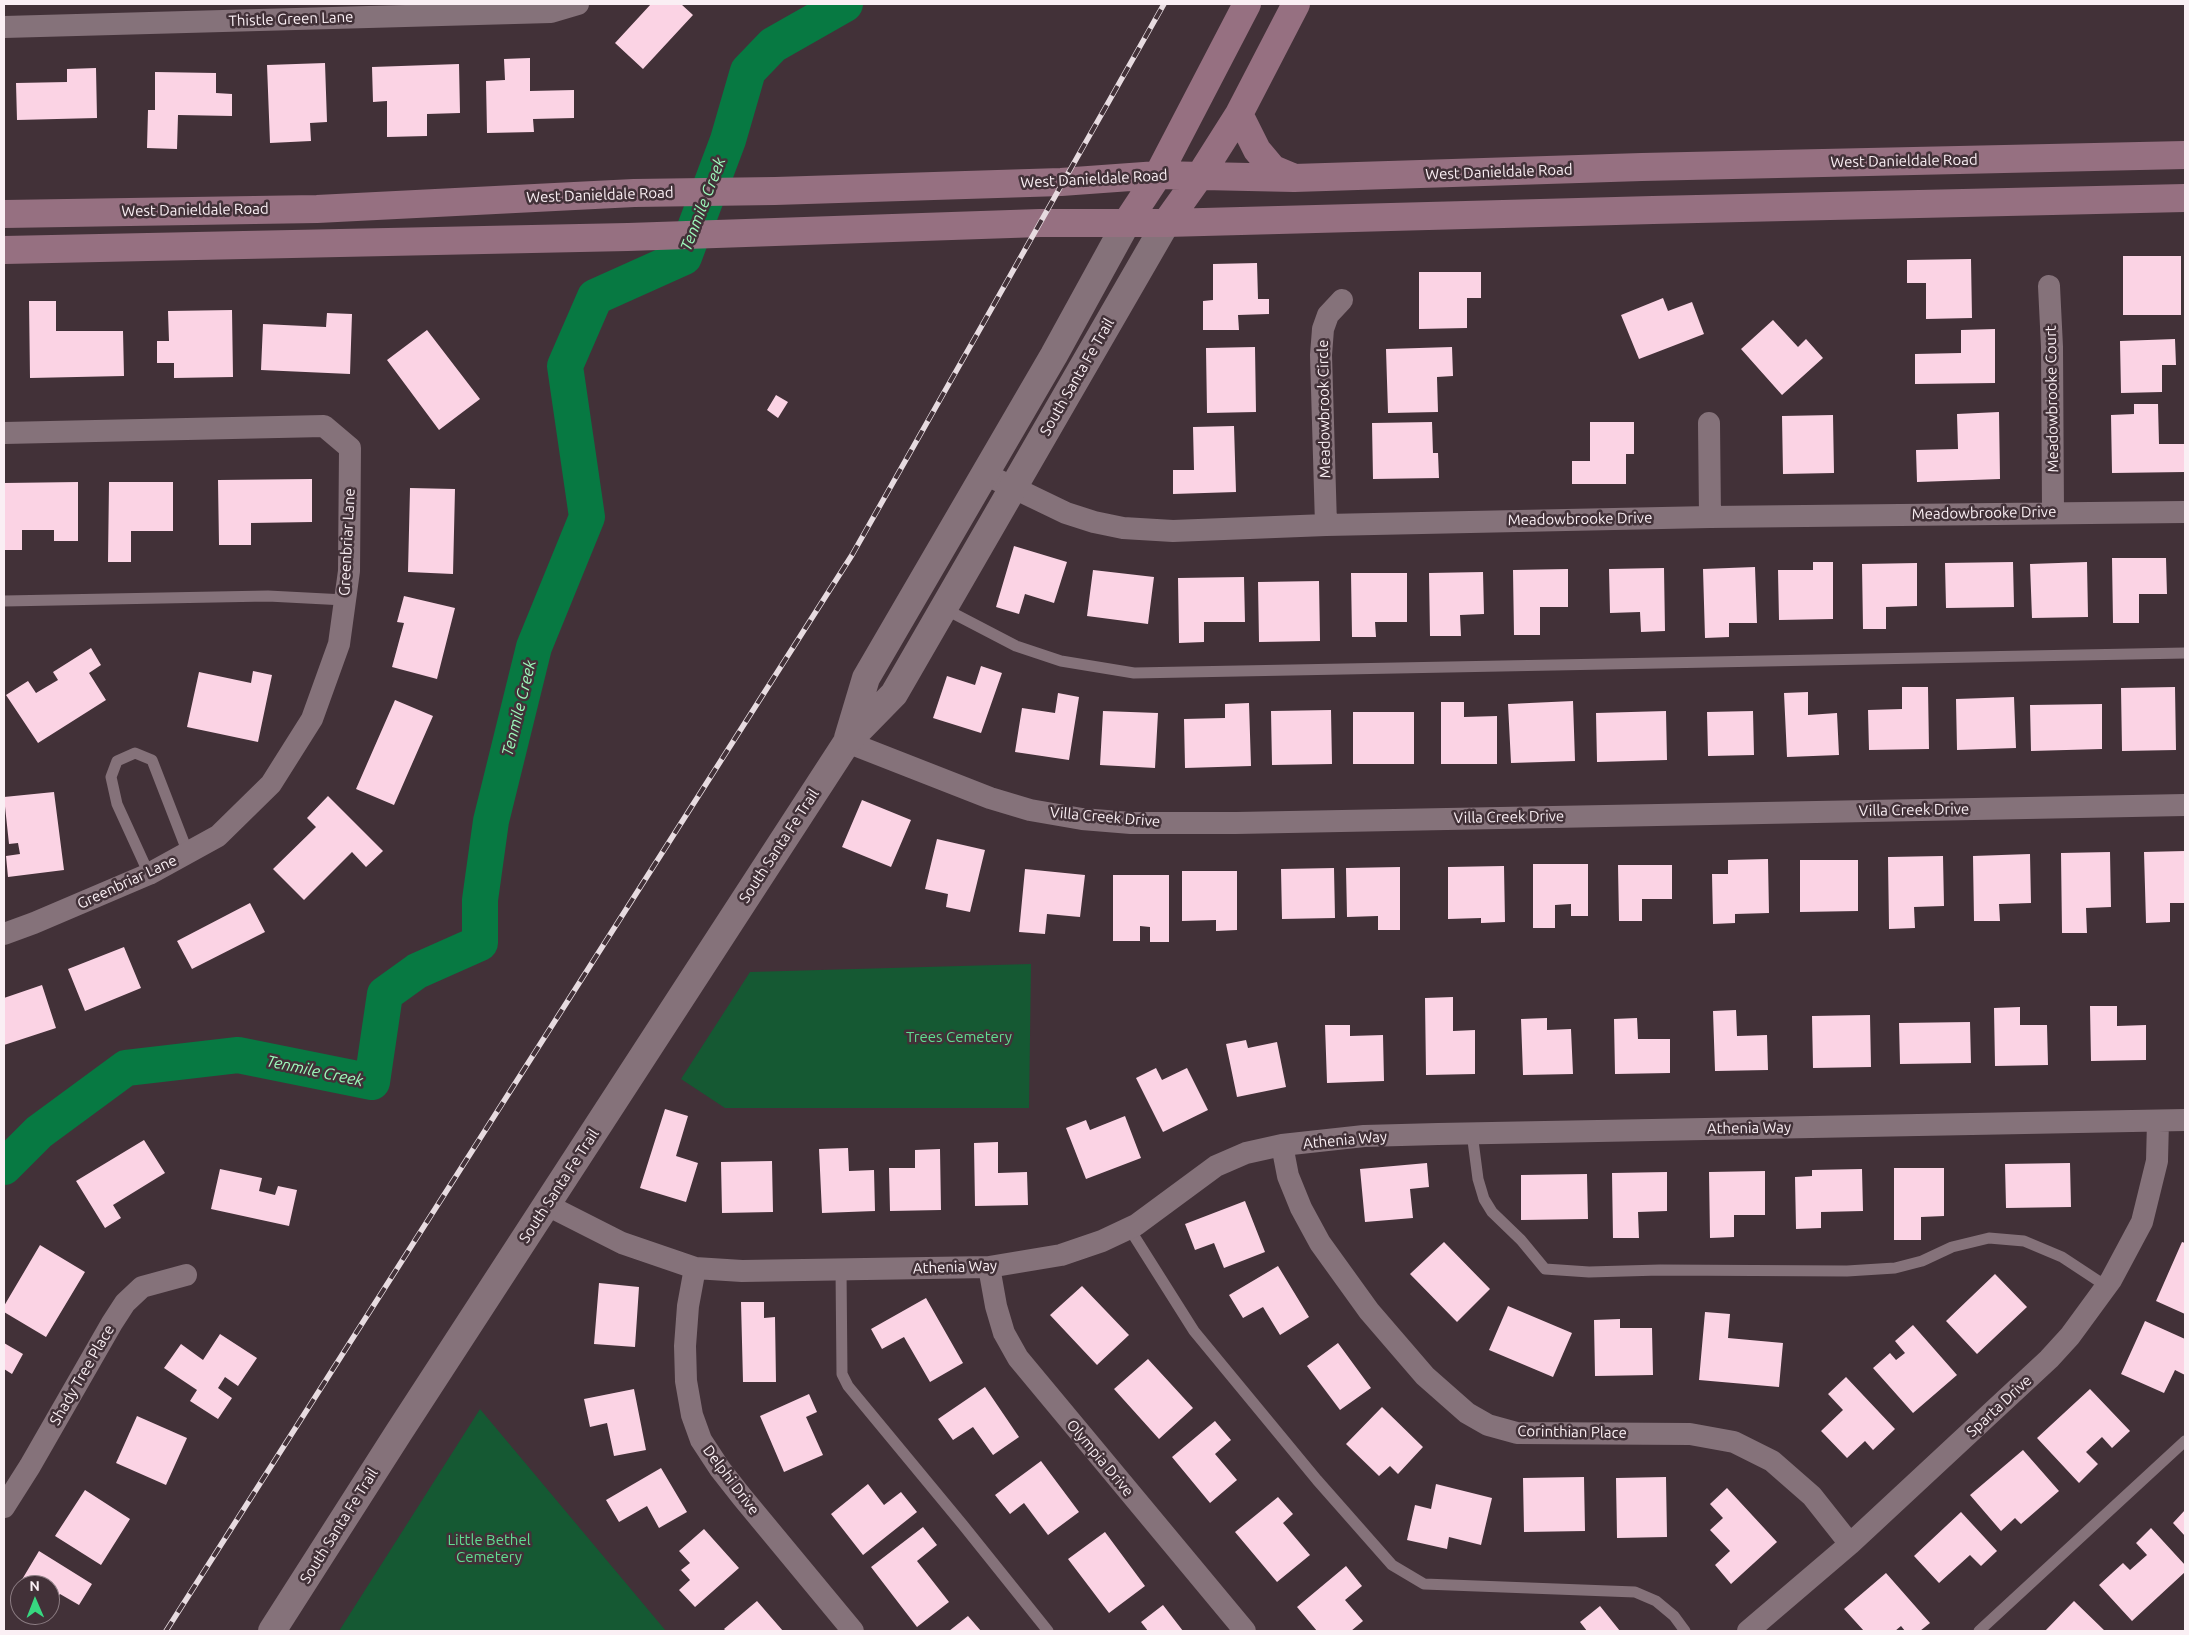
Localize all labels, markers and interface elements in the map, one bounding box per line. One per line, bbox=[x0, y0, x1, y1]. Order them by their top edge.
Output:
street label: Thistle Green Lane bbox=[228, 8, 354, 30]
street label: West Danieldale Road bbox=[1830, 151, 1978, 171]
water label: Tenmile Creek bbox=[676, 155, 730, 253]
street label: West Danieldale Road bbox=[1425, 160, 1573, 184]
street label: West Danieldale Road bbox=[1020, 166, 1168, 192]
street label: West Danieldale Road bbox=[526, 183, 674, 207]
street label: West Danieldale Road bbox=[121, 200, 269, 220]
street label: South Santa Fe Trail bbox=[1036, 315, 1118, 439]
street label: Meadowbrooke Court bbox=[2042, 325, 2062, 473]
street label: Meadowbrook Circle bbox=[1314, 339, 1334, 479]
street label: Greenbriar Lane bbox=[335, 488, 359, 596]
street label: Meadowbrooke Drive bbox=[1912, 503, 2056, 523]
street label: Meadowbrooke Drive bbox=[1508, 509, 1652, 529]
water label: Tenmile Creek bbox=[498, 658, 540, 758]
street label: South Santa Fe Trail bbox=[735, 785, 823, 907]
street label: Villa Creek Drive bbox=[1859, 800, 1969, 820]
street label: Villa Creek Drive bbox=[1049, 803, 1161, 831]
street label: Villa Creek Drive bbox=[1454, 807, 1564, 827]
street label: Greenbriar Lane bbox=[74, 851, 180, 913]
park label: Trees Cemetery bbox=[906, 1028, 1012, 1046]
water label: Tenmile Creek bbox=[265, 1051, 365, 1091]
street label: Athenia Way bbox=[1707, 1118, 1791, 1138]
street label: South Santa Fe Trail bbox=[515, 1125, 603, 1247]
street label: Athenia Way bbox=[1302, 1127, 1388, 1153]
street label: Athenia Way bbox=[913, 1257, 997, 1277]
street label: Shady Tree Place bbox=[46, 1322, 118, 1428]
street label: Sparta Drive bbox=[1963, 1371, 2035, 1441]
street label: Olympia Drive bbox=[1063, 1416, 1137, 1500]
street label: Corinthian Place bbox=[1517, 1422, 1627, 1442]
street label: Delphi Drive bbox=[699, 1442, 763, 1518]
street label: South Santa Fe Trail bbox=[296, 1465, 382, 1587]
park label: Little Bethel Cemetery bbox=[447, 1531, 531, 1566]
north arrow bbox=[10, 1575, 60, 1625]
text: N bbox=[29, 1578, 40, 1594]

